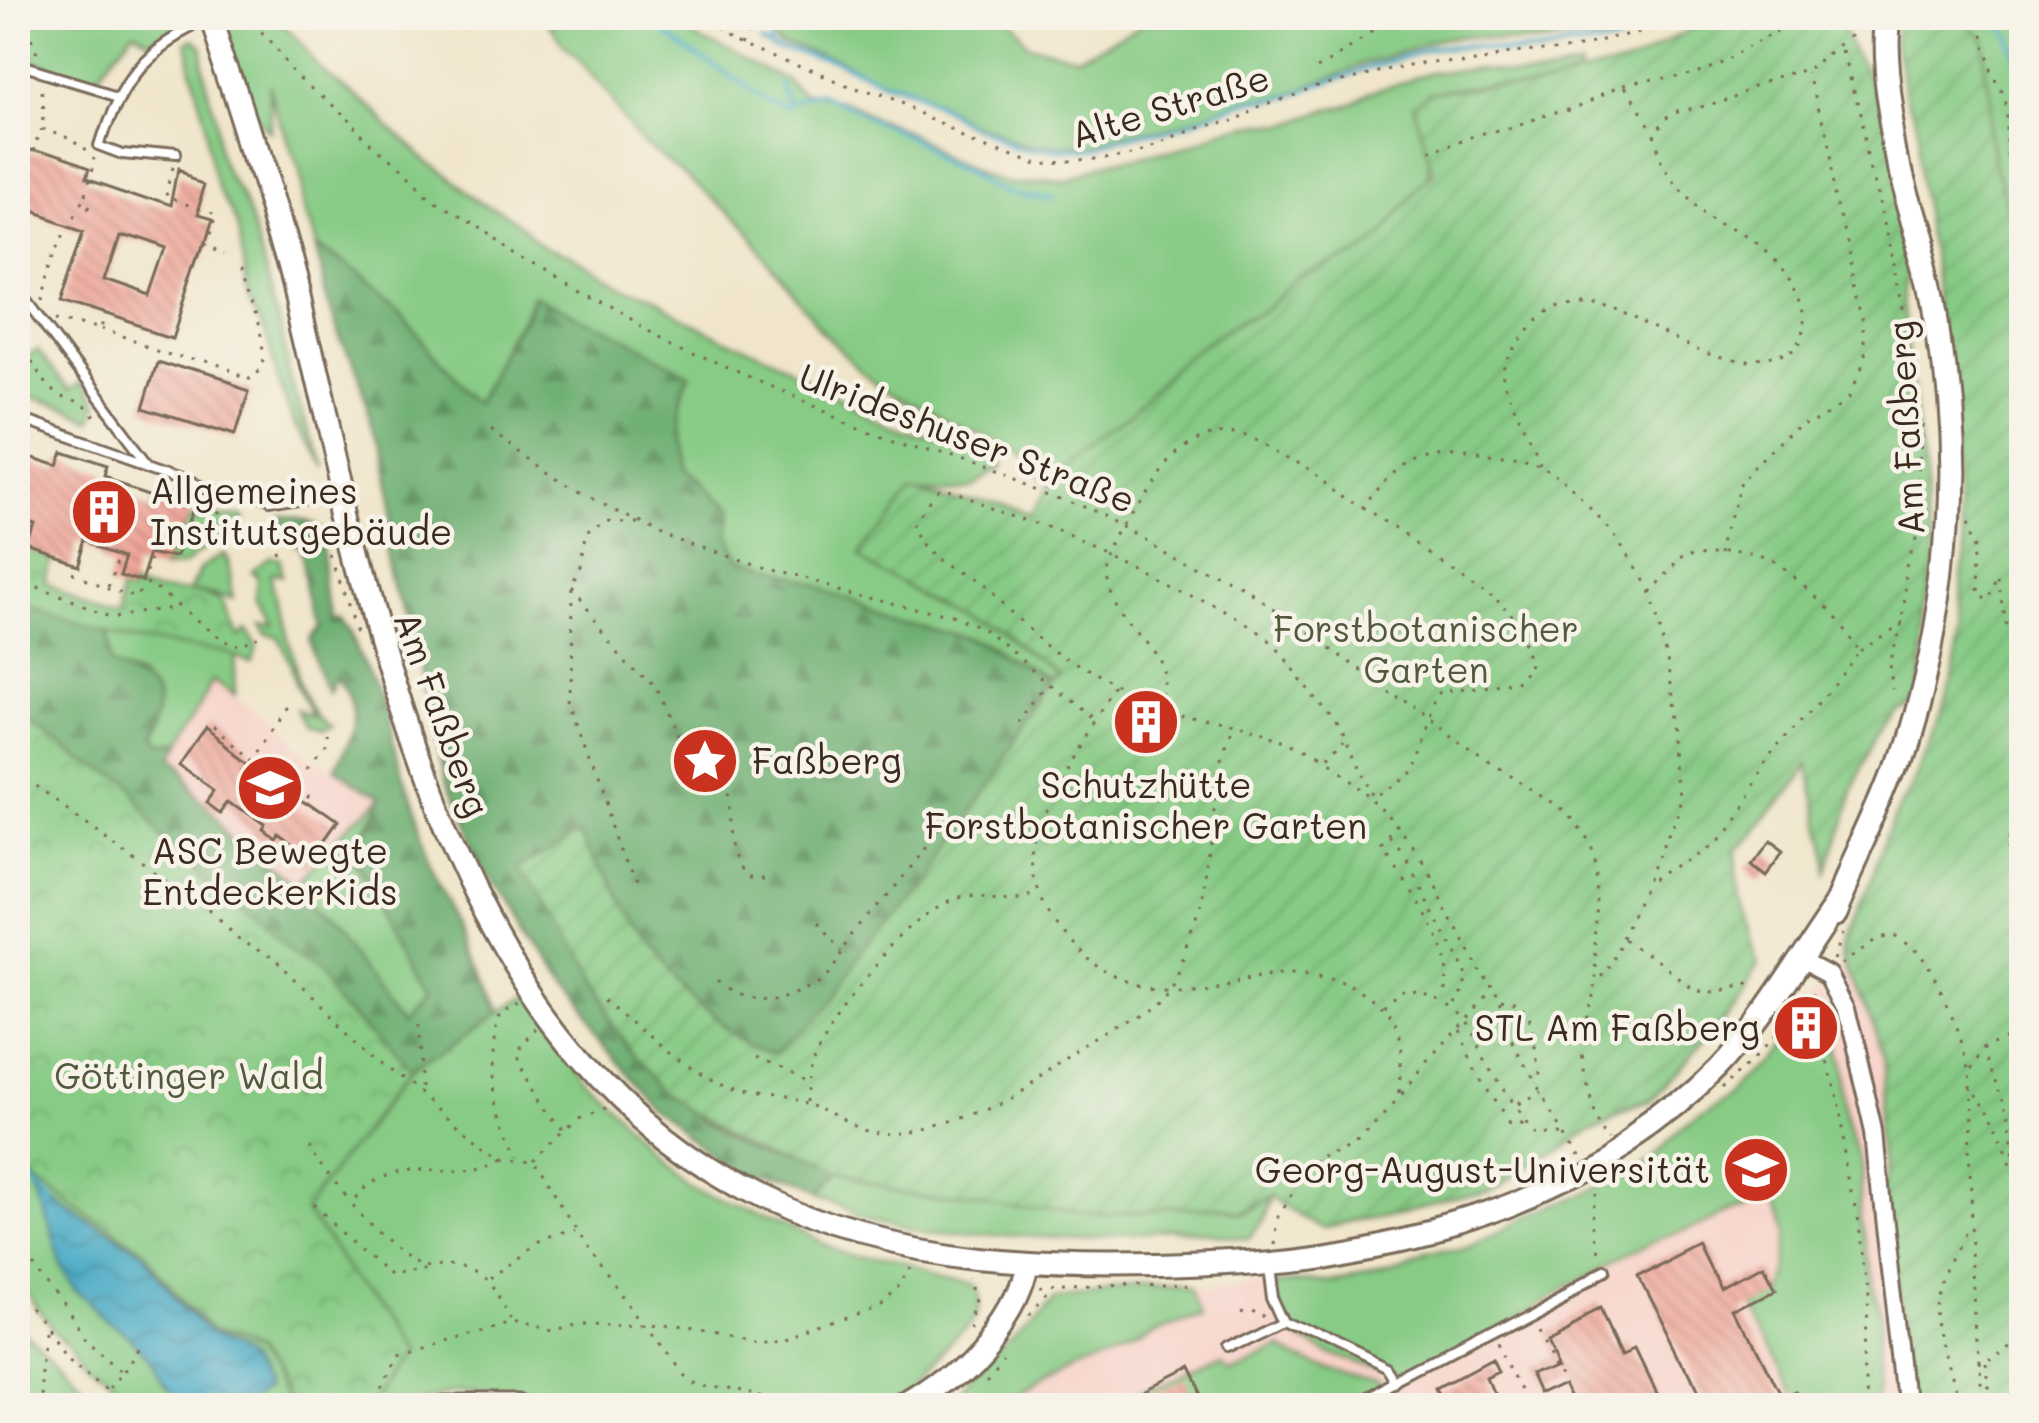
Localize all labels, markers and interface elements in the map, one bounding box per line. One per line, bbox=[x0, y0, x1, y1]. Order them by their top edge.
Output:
street label: Alte Straße bbox=[1065, 52, 1275, 157]
street label: Am Faßberg bbox=[1875, 320, 1934, 536]
street label: Ulrideshuser Straße bbox=[793, 351, 1142, 522]
place label: Allgemeines Institutsgebäude bbox=[150, 466, 452, 554]
building icon: Allgemeines Institutsgebäude bbox=[69, 477, 139, 547]
park label: Forstbotanischer Garten bbox=[1273, 604, 1579, 692]
street label: Am Faßberg bbox=[385, 605, 502, 822]
building icon: Schutzhütte Forstbotanischer Garten bbox=[1111, 687, 1181, 757]
place icon: Faßberg bbox=[670, 726, 740, 796]
place label: Faßberg bbox=[752, 736, 902, 783]
school or university icon: ASC Bewegte EntdeckerKids bbox=[235, 753, 305, 823]
place label: Schutzhütte Forstbotanischer Garten bbox=[925, 760, 1367, 848]
place label: ASC Bewegte EntdeckerKids bbox=[142, 826, 398, 914]
building icon: STL Am Faßberg bbox=[1771, 993, 1841, 1063]
place label: STL Am Faßberg bbox=[1475, 1003, 1760, 1050]
park label: Göttinger Wald bbox=[54, 1051, 324, 1098]
school or university icon: Georg-August-Universität bbox=[1721, 1135, 1791, 1205]
place label: Georg-August-Universität bbox=[1255, 1145, 1710, 1192]

